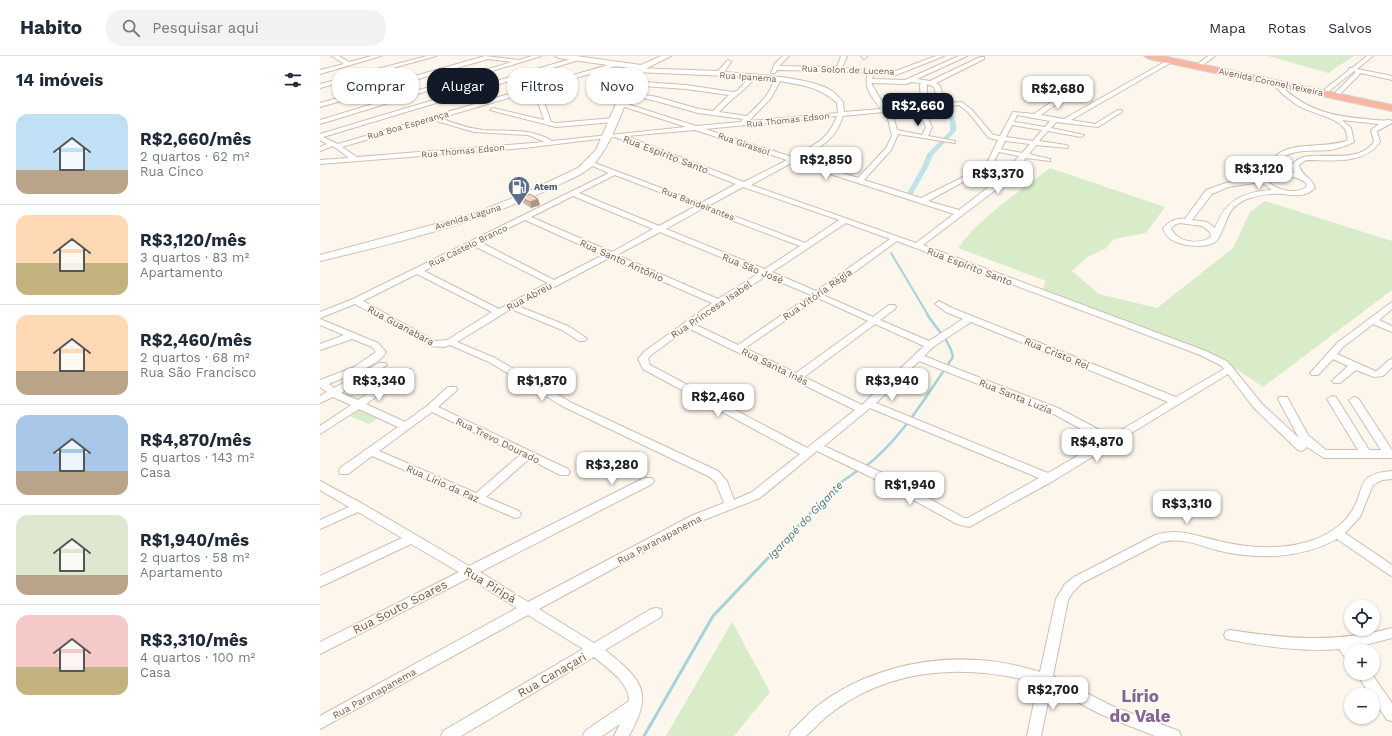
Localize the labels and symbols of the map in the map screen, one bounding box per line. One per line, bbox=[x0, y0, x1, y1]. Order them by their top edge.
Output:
street label: Rua Solon de Lucena bbox=[801, 63, 895, 77]
street label: Avenida Coronel Teixeira bbox=[1218, 66, 1324, 98]
street label: Rua Ipanema bbox=[719, 70, 777, 84]
pin: R$2,680 bbox=[1021, 76, 1095, 110]
pin: R$2,660 bbox=[881, 93, 955, 127]
street label: Rua Boa Esperança bbox=[366, 109, 450, 141]
street label: Rua Thomas Edson bbox=[746, 111, 830, 129]
street label: Rua Girassol bbox=[717, 130, 772, 158]
street label: Rua Espírito Santo bbox=[621, 133, 710, 176]
street label: Rua Thomas Edson bbox=[421, 142, 505, 160]
pin: R$2,850 bbox=[789, 147, 863, 181]
pin: R$3,120 bbox=[1222, 156, 1296, 190]
pin: R$3,370 bbox=[961, 161, 1035, 195]
fuel station icon: Atem bbox=[506, 174, 532, 207]
place label: Atem bbox=[534, 182, 557, 192]
street label: Rua Bandeirantes bbox=[660, 186, 736, 223]
street label: Avenida Laguna bbox=[434, 202, 502, 232]
street label: Rua Castelo Branco bbox=[427, 223, 509, 269]
street label: Rua Santo Antônio bbox=[578, 237, 665, 284]
street label: Rua Espírito Santo bbox=[925, 245, 1014, 288]
street label: Rua São José bbox=[720, 251, 785, 286]
street label: Rua Vitória Régia bbox=[781, 266, 854, 322]
street label: Rua Princesa Isabel bbox=[669, 278, 754, 341]
street label: Rua Abreu bbox=[505, 280, 554, 313]
street label: Rua Guanabara bbox=[366, 303, 436, 348]
street label: Rua Cristo Rei bbox=[1023, 335, 1091, 371]
street label: Rua Santa Inês bbox=[740, 346, 810, 387]
pin: R$3,340 bbox=[342, 368, 416, 402]
pin: R$1,870 bbox=[505, 368, 579, 402]
pin: R$3,940 bbox=[855, 368, 929, 402]
street label: Rua Santa Luzia bbox=[977, 377, 1055, 416]
pin: R$2,460 bbox=[681, 384, 755, 418]
street label: Rua Trevo Dourado bbox=[454, 415, 542, 466]
pin: R$4,870 bbox=[1060, 429, 1134, 463]
pin: R$3,280 bbox=[575, 452, 649, 486]
street label: Rua Lírio da Paz bbox=[405, 462, 481, 504]
pin: R$1,940 bbox=[873, 472, 947, 506]
water label: Igarapé do Gigante bbox=[765, 479, 846, 562]
pin: R$3,310 bbox=[1150, 491, 1224, 525]
street label: Rua Paranapanema bbox=[615, 512, 704, 566]
street label: Rua Piripá bbox=[461, 564, 519, 606]
street label: Rua Souto Soares bbox=[350, 577, 450, 637]
street label: Rua Canaçari bbox=[515, 650, 589, 700]
street label: Rua Paranapanema bbox=[331, 666, 418, 721]
pin: R$2,700 bbox=[1016, 677, 1090, 711]
district label: Lírio do Vale bbox=[1109, 686, 1171, 726]

